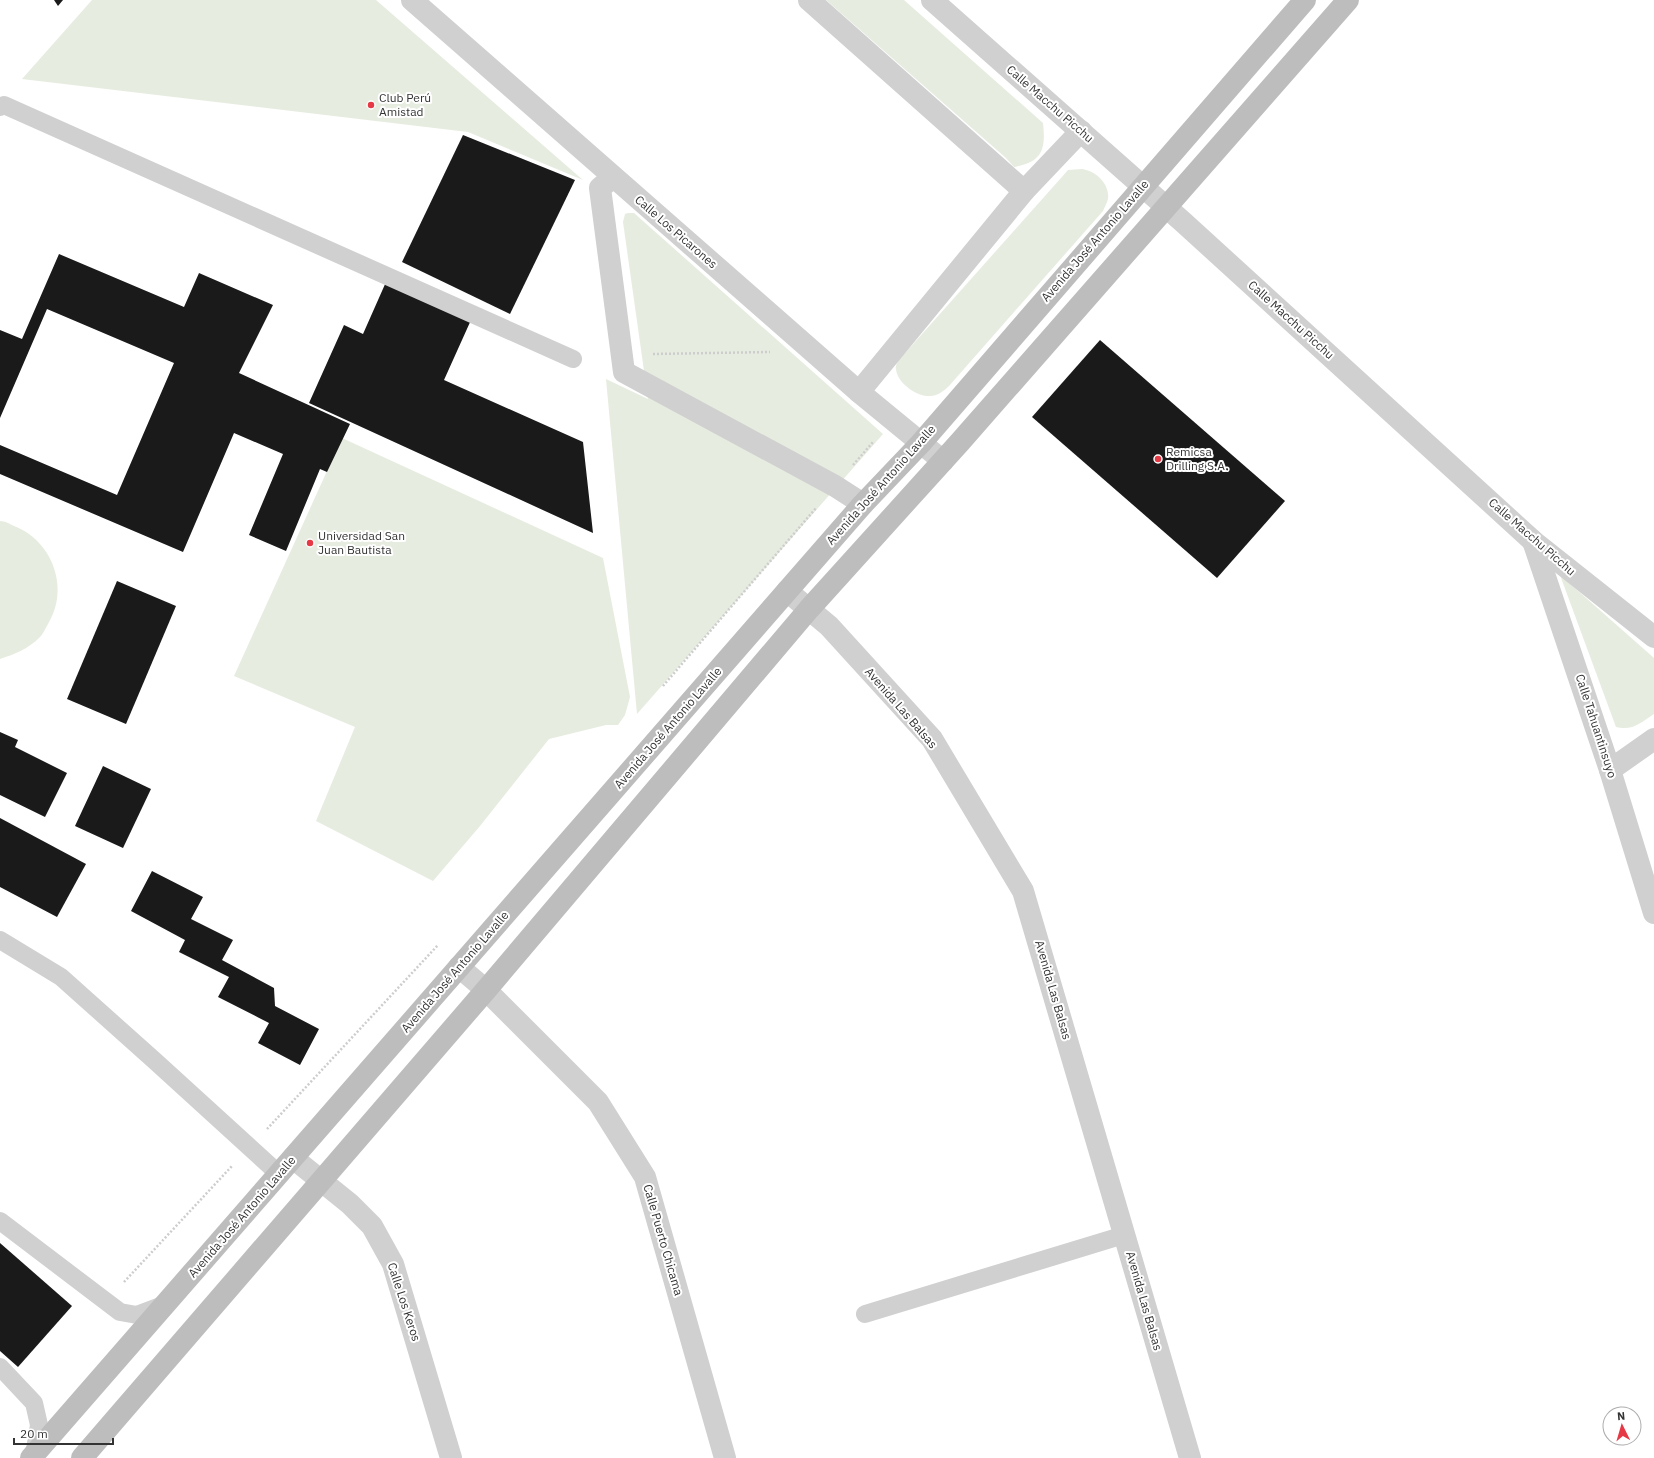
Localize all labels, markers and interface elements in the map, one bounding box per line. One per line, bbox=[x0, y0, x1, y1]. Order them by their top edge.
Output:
street label: Calle Macchu Picchu bbox=[1004, 62, 1097, 145]
place label: Club Perú Amistad bbox=[379, 90, 431, 119]
marker: Club Perú Amistad bbox=[366, 100, 376, 110]
street label: Avenida José Antonio Lavalle bbox=[1038, 176, 1152, 305]
street label: Calle Los Picarones bbox=[632, 192, 721, 272]
street label: Calle Macchu Picchu bbox=[1245, 277, 1337, 362]
street label: Avenida José Antonio Lavalle bbox=[823, 421, 939, 548]
place label: Remicsa Drilling S.A. bbox=[1166, 444, 1228, 473]
marker: Remicsa Drilling S.A. bbox=[1153, 454, 1163, 464]
street label: Calle Macchu Picchu bbox=[1486, 495, 1579, 578]
place label: Universidad San Juan Bautista bbox=[318, 528, 405, 557]
marker: Universidad San Juan Bautista bbox=[305, 538, 315, 548]
street label: Avenida José Antonio Lavalle bbox=[611, 663, 725, 792]
street label: Avenida Las Balsas bbox=[862, 664, 941, 751]
street label: Calle Tahuantinsuyo bbox=[1573, 672, 1620, 780]
street label: Avenida José Antonio Lavalle bbox=[398, 907, 512, 1036]
street label: Avenida Las Balsas bbox=[1032, 939, 1075, 1041]
street label: Avenida José Antonio Lavalle bbox=[185, 1152, 299, 1281]
street label: Calle Puerto Chicama bbox=[640, 1182, 687, 1298]
street label: Avenida Las Balsas bbox=[1123, 1250, 1166, 1352]
street label: Calle Los Keros bbox=[385, 1261, 424, 1343]
north arrow bbox=[1602, 1406, 1642, 1446]
text: N bbox=[1617, 1409, 1626, 1423]
scale bar bbox=[14, 1420, 113, 1446]
text: 20 m bbox=[20, 1426, 48, 1441]

